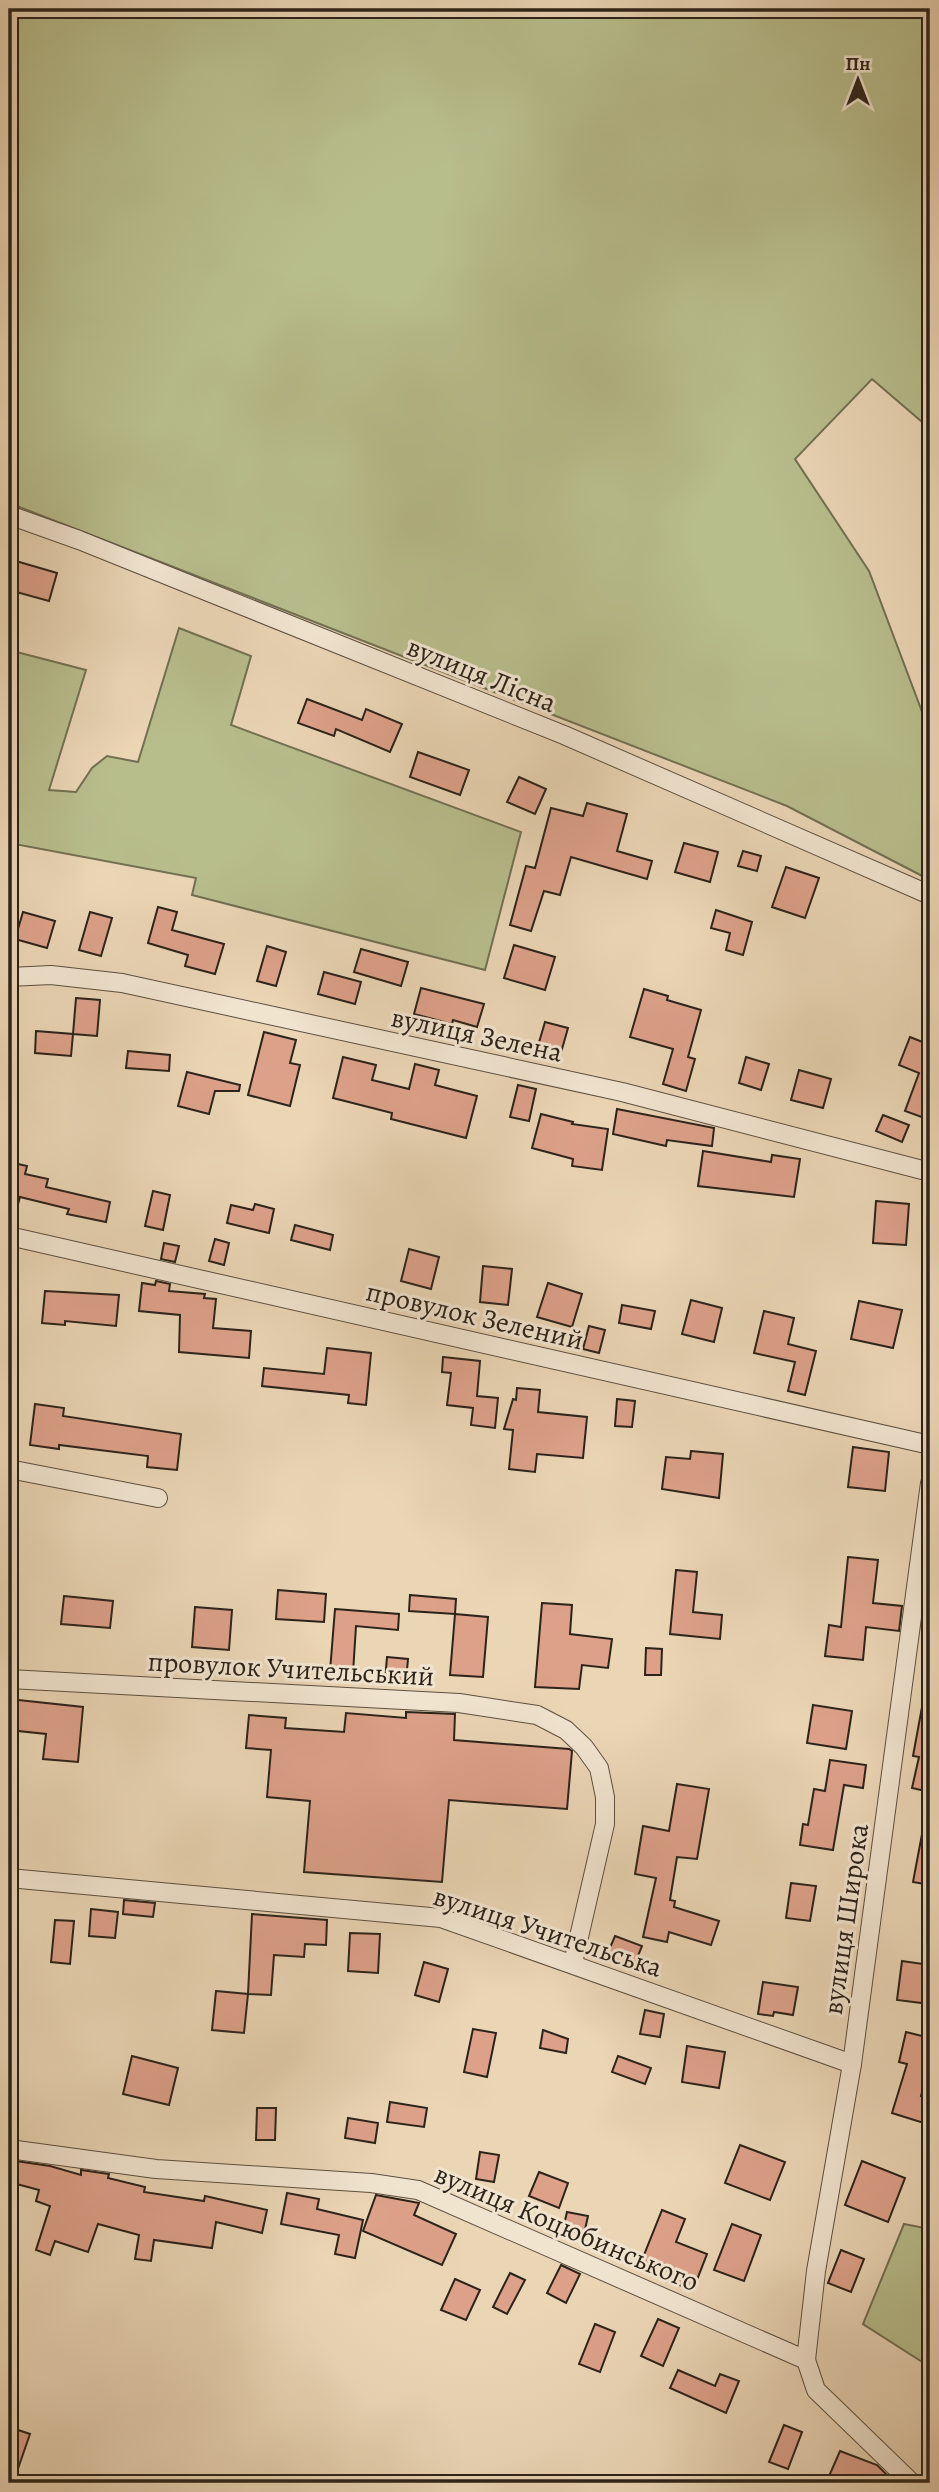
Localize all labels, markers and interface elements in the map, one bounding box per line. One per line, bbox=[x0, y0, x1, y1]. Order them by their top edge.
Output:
north arrow bbox=[824, 46, 894, 116]
text: Пн bbox=[846, 51, 870, 77]
street label: вулиця Лісна bbox=[401, 628, 562, 722]
street label: вулиця Зелена bbox=[388, 998, 566, 1072]
street label: провулок Зелений bbox=[362, 1272, 587, 1359]
street label: провулок Учительський bbox=[147, 1643, 435, 1695]
street label: вулиця Широка bbox=[814, 1821, 878, 2017]
street label: вулиця Учительська bbox=[428, 1877, 667, 1987]
street label: вулиця Коцюбинського bbox=[428, 2155, 705, 2301]

